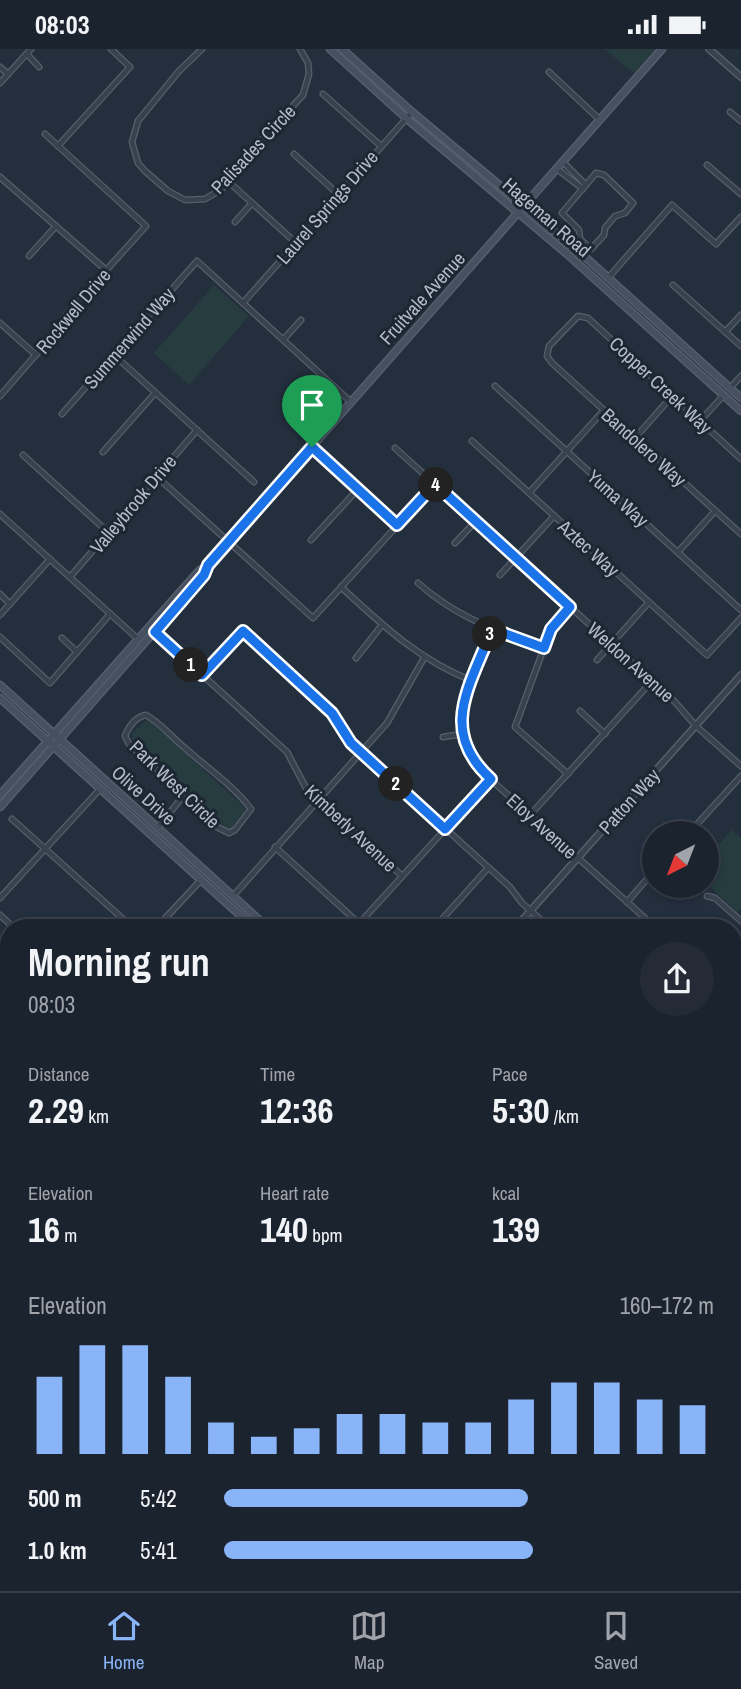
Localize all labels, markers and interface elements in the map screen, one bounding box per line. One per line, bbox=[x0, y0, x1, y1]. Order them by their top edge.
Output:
text: 08:03 bbox=[35, 7, 90, 42]
street label: Palisades Circle bbox=[205, 99, 301, 199]
street label: Laurel Springs Drive bbox=[270, 145, 384, 269]
street label: Hageman Road bbox=[497, 171, 597, 263]
street label: Fruitvale Avenue bbox=[373, 246, 471, 350]
street label: Rockwell Drive bbox=[30, 263, 116, 359]
street label: Summerwind Way bbox=[78, 282, 181, 394]
street label: Copper Creek Way bbox=[604, 331, 718, 440]
pin bbox=[282, 375, 342, 447]
icon: arrive bbox=[293, 386, 331, 424]
street label: Bandolero Way bbox=[596, 402, 692, 492]
street label: Valleybrook Drive bbox=[84, 449, 182, 559]
street label: Yuma Way bbox=[582, 463, 655, 533]
pin: 4 bbox=[418, 467, 453, 502]
text: 4 bbox=[431, 471, 440, 497]
street label: Aztec Way bbox=[552, 513, 625, 583]
street label: Weldon Avenue bbox=[582, 616, 680, 708]
pin: 3 bbox=[472, 617, 508, 651]
text: 3 bbox=[485, 620, 494, 646]
pin: 1 bbox=[174, 647, 208, 683]
text: 1 bbox=[186, 651, 195, 677]
street label: Park West Circle bbox=[124, 734, 226, 834]
street label: Olive Drive bbox=[106, 759, 182, 831]
street label: Patton Way bbox=[593, 762, 666, 839]
pin: 2 bbox=[378, 767, 414, 801]
text: 2 bbox=[391, 770, 400, 796]
street label: Kimberly Avenue bbox=[299, 778, 403, 878]
street label: Eloy Avenue bbox=[501, 787, 583, 865]
north arrow bbox=[642, 821, 719, 898]
map controls bbox=[642, 821, 719, 898]
text: Morning run bbox=[28, 937, 210, 988]
button: share bbox=[640, 942, 714, 1016]
text: 08:03 bbox=[28, 989, 75, 1020]
text: Distance bbox=[28, 1061, 89, 1087]
text: Time bbox=[260, 1061, 295, 1087]
text: Pace bbox=[492, 1061, 528, 1087]
text: 2.29 bbox=[28, 1087, 84, 1134]
text: 12:36 bbox=[260, 1087, 333, 1134]
text: 5:30 bbox=[492, 1087, 549, 1134]
text: km bbox=[84, 1103, 109, 1129]
text: /km bbox=[549, 1103, 579, 1129]
text: Elevation bbox=[28, 1180, 93, 1206]
text: Heart rate bbox=[260, 1180, 329, 1206]
text: kcal bbox=[492, 1180, 520, 1206]
text: 16 bbox=[28, 1206, 60, 1253]
text: 140 bbox=[260, 1206, 308, 1253]
text: 139 bbox=[492, 1206, 540, 1253]
text: m bbox=[60, 1222, 77, 1248]
text: bpm bbox=[308, 1222, 343, 1248]
text: Elevation bbox=[28, 1290, 107, 1321]
text: 160–172 m bbox=[620, 1290, 714, 1321]
text: 500 m bbox=[28, 1483, 81, 1514]
text: 5:42 bbox=[140, 1483, 177, 1514]
text: 1.0 km bbox=[28, 1535, 87, 1566]
text: 5:41 bbox=[140, 1535, 177, 1566]
tab: Home bbox=[103, 1607, 144, 1675]
tab: Map bbox=[350, 1607, 388, 1675]
tab: Saved bbox=[594, 1607, 638, 1675]

